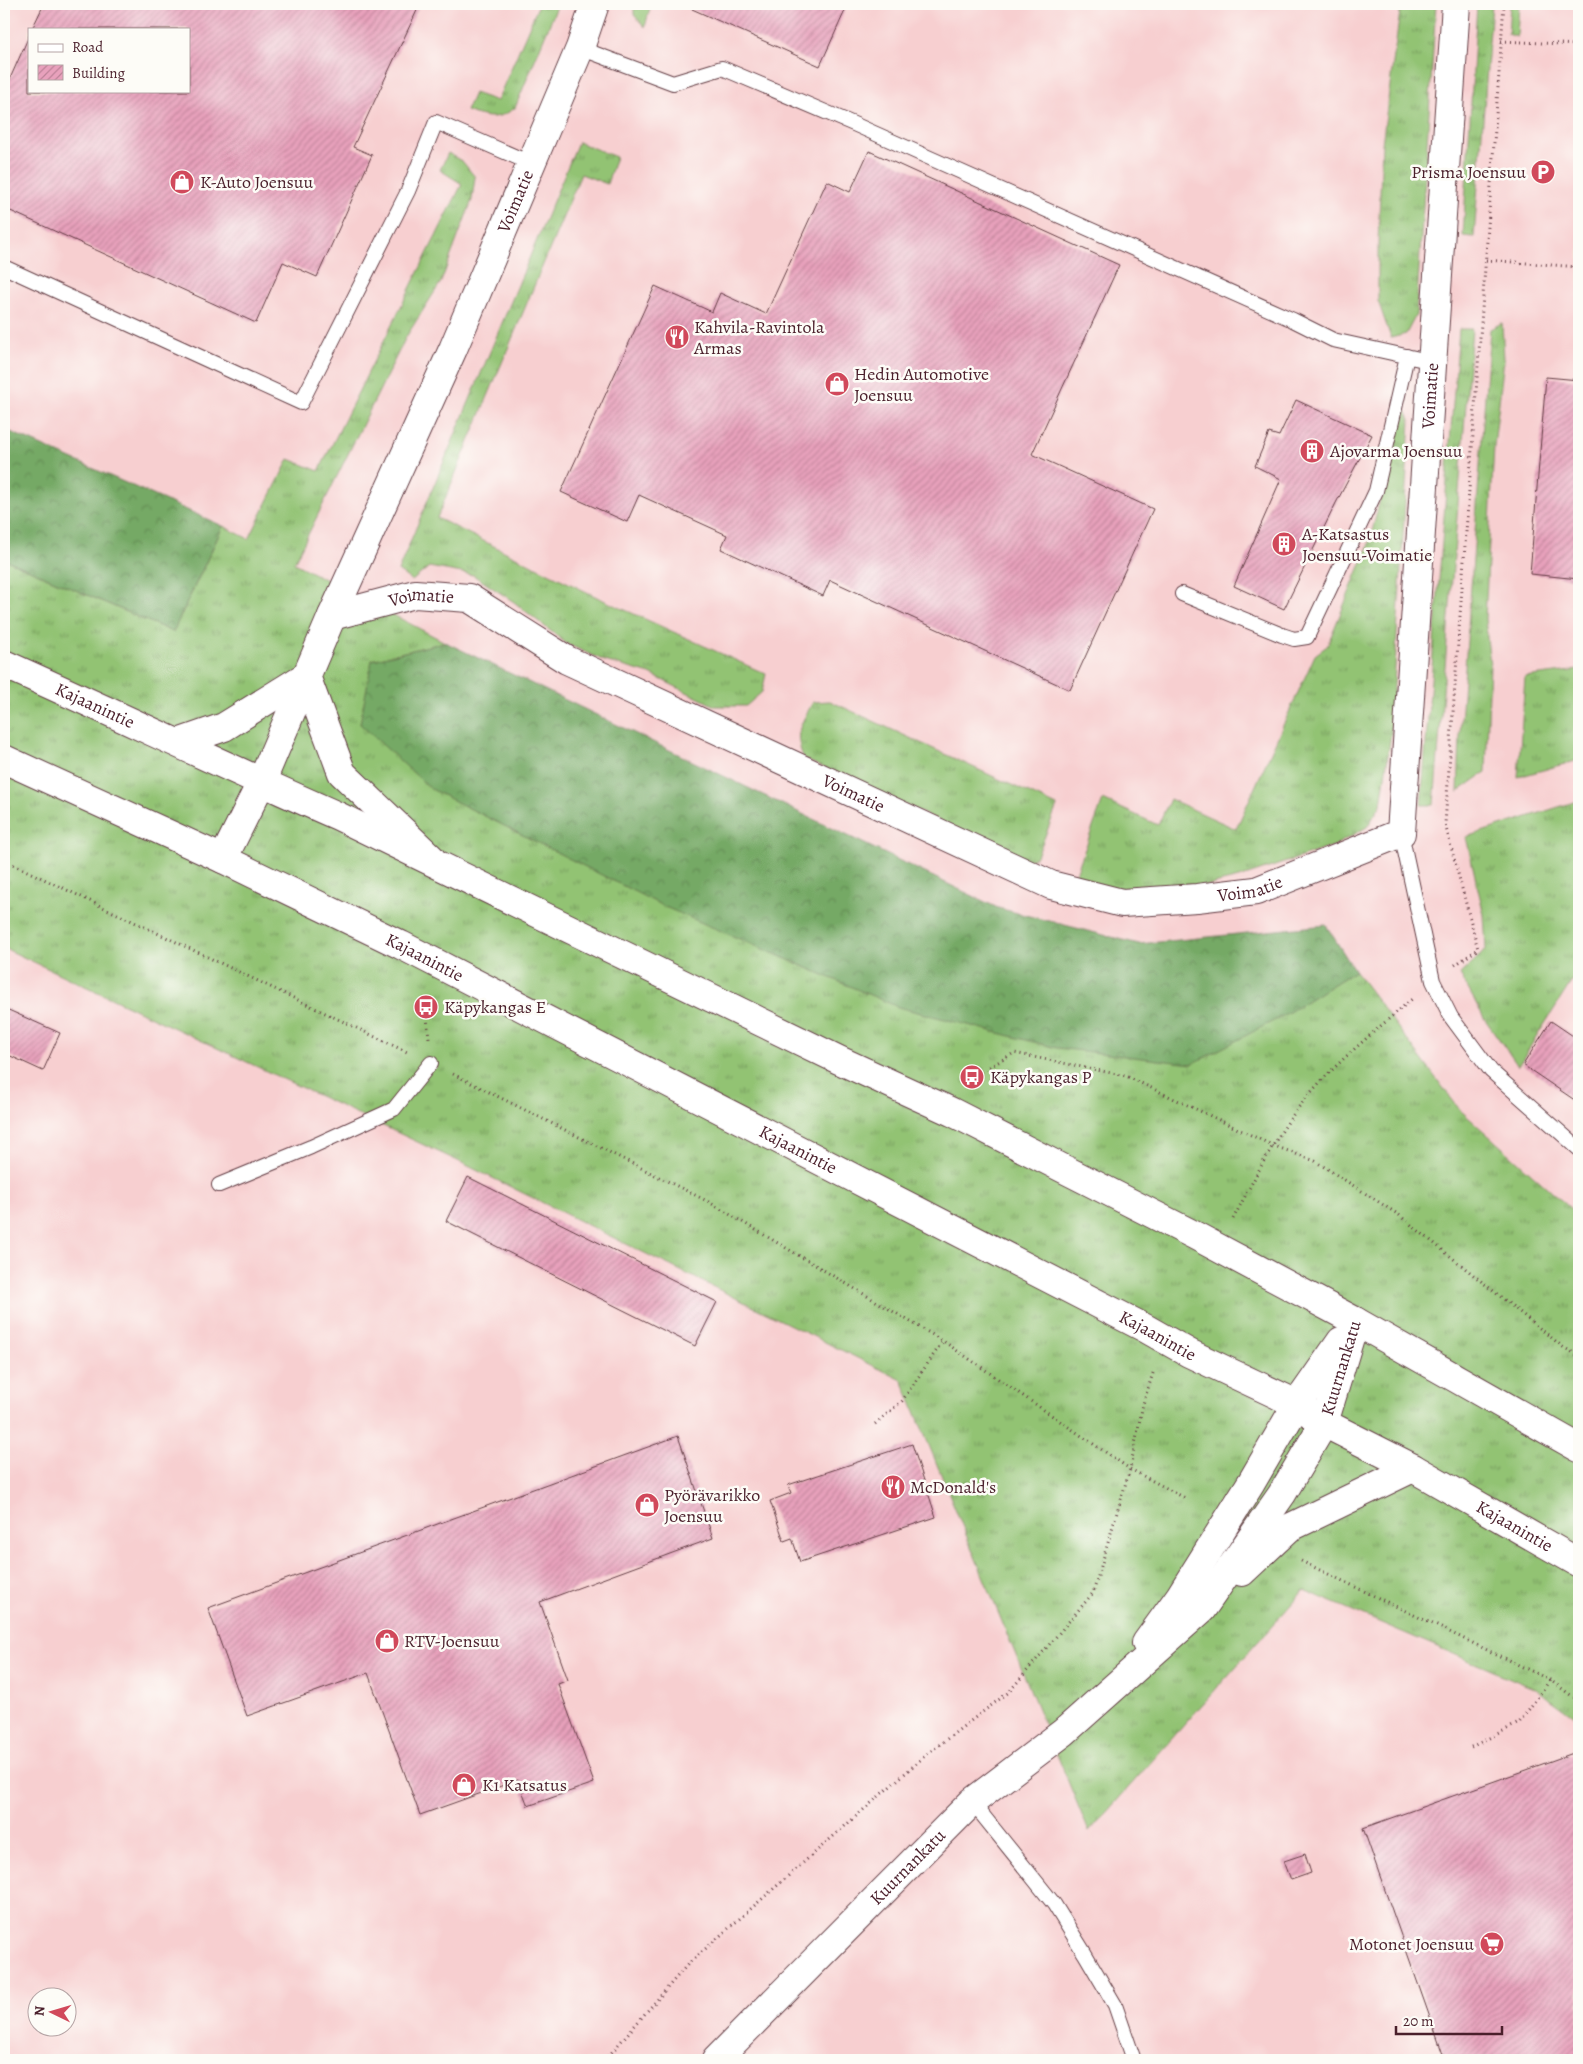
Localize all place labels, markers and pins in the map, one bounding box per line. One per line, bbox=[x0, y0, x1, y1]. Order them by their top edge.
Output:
parking icon: Prisma Joensuu bbox=[1530, 159, 1556, 185]
place label: Prisma Joensuu bbox=[1411, 160, 1526, 184]
shop icon: K-Auto Joensuu bbox=[169, 169, 195, 195]
place label: K-Auto Joensuu bbox=[200, 170, 314, 194]
place label: Kahvila-Ravintola Armas bbox=[693, 315, 825, 360]
restaurant icon: Kahvila-Ravintola Armas bbox=[664, 324, 690, 350]
place label: Hedin Automotive Joensuu bbox=[854, 362, 989, 407]
shop icon: Hedin Automotive Joensuu bbox=[824, 371, 850, 397]
building icon: Ajovarma Joensuu bbox=[1299, 438, 1325, 464]
place label: Ajovarma Joensuu bbox=[1329, 439, 1463, 463]
place label: A-Katsastus Joensuu-Voimatie bbox=[1301, 522, 1432, 567]
building icon: A-Katsastus Joensuu-Voimatie bbox=[1271, 531, 1297, 557]
bus stop icon: Käpykangas E bbox=[413, 994, 439, 1020]
place label: Käpykangas E bbox=[444, 995, 546, 1019]
bus stop icon: Käpykangas P bbox=[959, 1064, 985, 1090]
place label: Käpykangas P bbox=[990, 1065, 1092, 1089]
restaurant icon: McDonald's bbox=[880, 1474, 906, 1500]
place label: McDonald's bbox=[910, 1475, 996, 1499]
place label: Pyörävarikko Joensuu bbox=[664, 1483, 760, 1528]
shop icon: Pyörävarikko Joensuu bbox=[634, 1492, 660, 1518]
shop icon: RTV-Joensuu bbox=[374, 1628, 400, 1654]
place label: RTV-Joensuu bbox=[404, 1629, 500, 1653]
shop icon: K1 Katsatus bbox=[451, 1772, 477, 1798]
place label: K1 Katsatus bbox=[482, 1773, 567, 1797]
supermarket icon: Motonet Joensuu bbox=[1479, 1931, 1505, 1957]
place label: Motonet Joensuu bbox=[1349, 1932, 1474, 1956]

